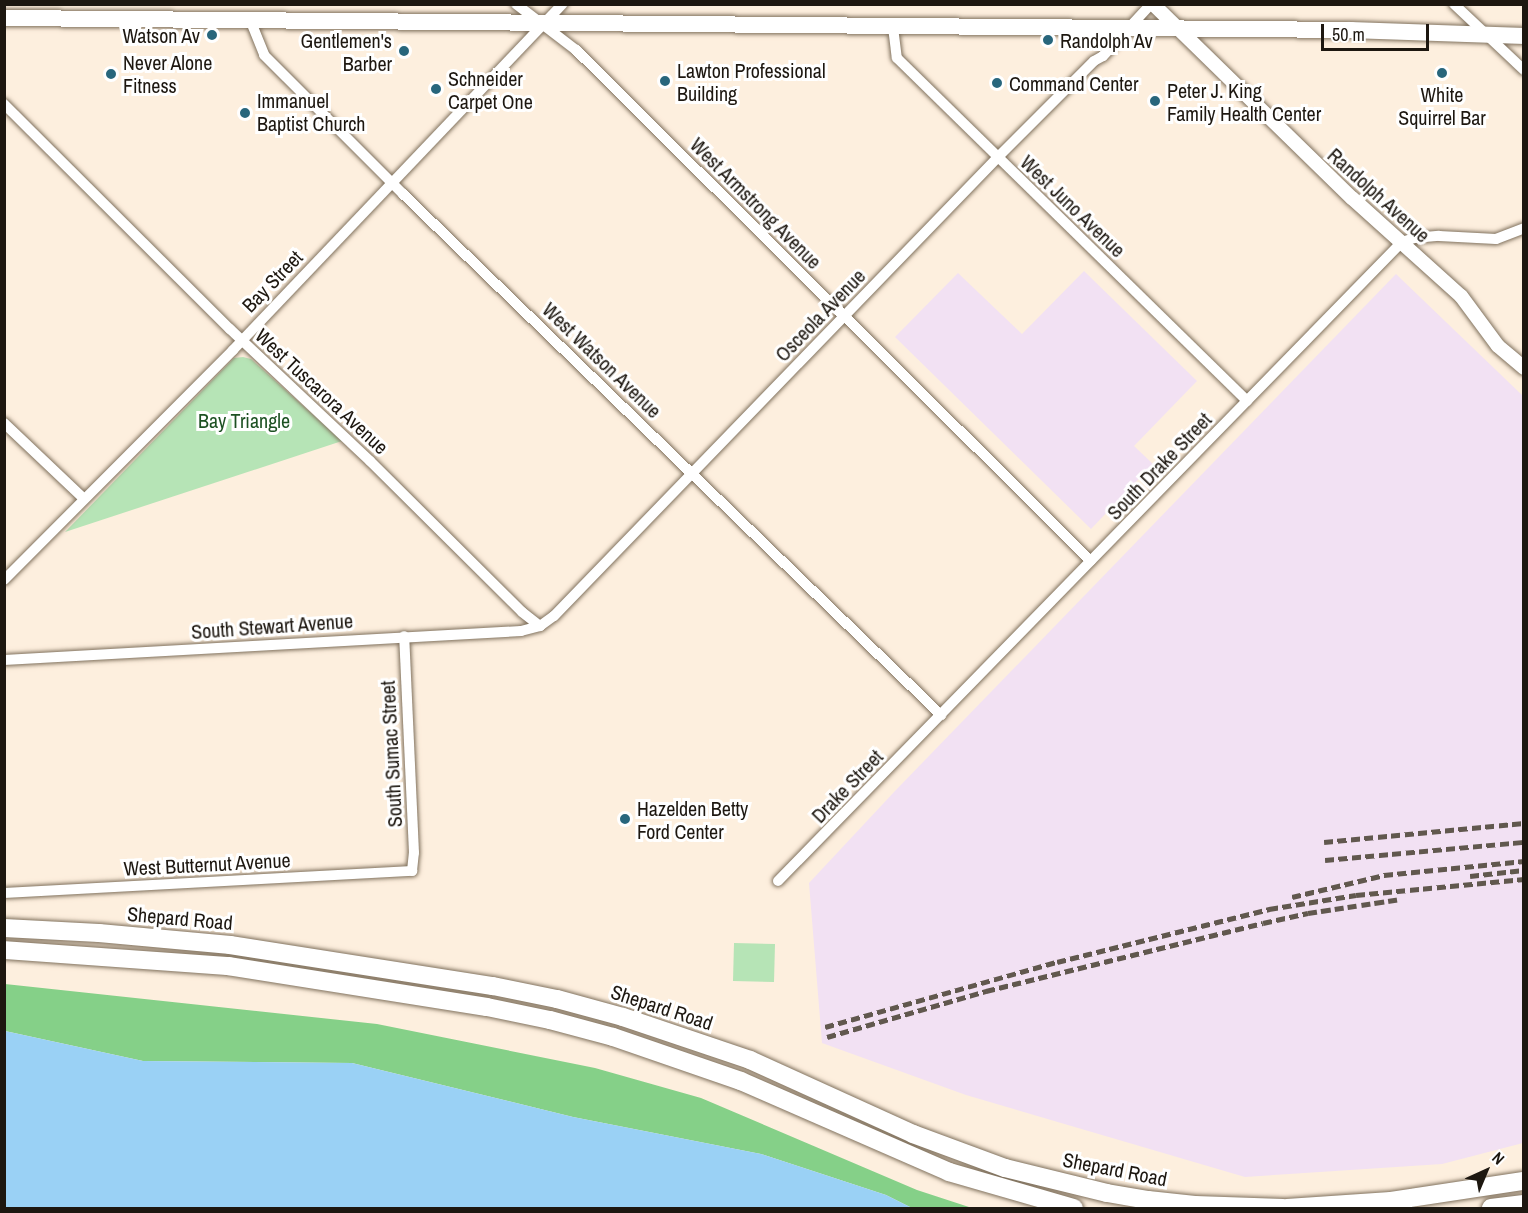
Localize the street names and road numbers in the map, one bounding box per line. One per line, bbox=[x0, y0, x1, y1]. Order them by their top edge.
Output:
street label: West Armstrong Avenue bbox=[685, 132, 827, 274]
street label: Randolph Avenue bbox=[1323, 143, 1435, 247]
street label: West Juno Avenue bbox=[1015, 150, 1131, 262]
street label: Bay Street bbox=[237, 245, 307, 317]
street label: Osceola Avenue bbox=[770, 263, 870, 367]
street label: West Watson Avenue bbox=[537, 297, 667, 423]
street label: West Tuscarora Avenue bbox=[250, 323, 394, 459]
street label: South Drake Street bbox=[1102, 407, 1216, 525]
street label: South Stewart Avenue bbox=[190, 608, 354, 644]
street label: South Sumac Street bbox=[375, 680, 407, 828]
street label: Drake Street bbox=[806, 745, 888, 827]
street label: West Butternut Avenue bbox=[122, 848, 292, 880]
street label: Shepard Road bbox=[126, 901, 234, 935]
street label: Shepard Road bbox=[608, 979, 716, 1035]
street label: Shepard Road bbox=[1061, 1147, 1169, 1191]

